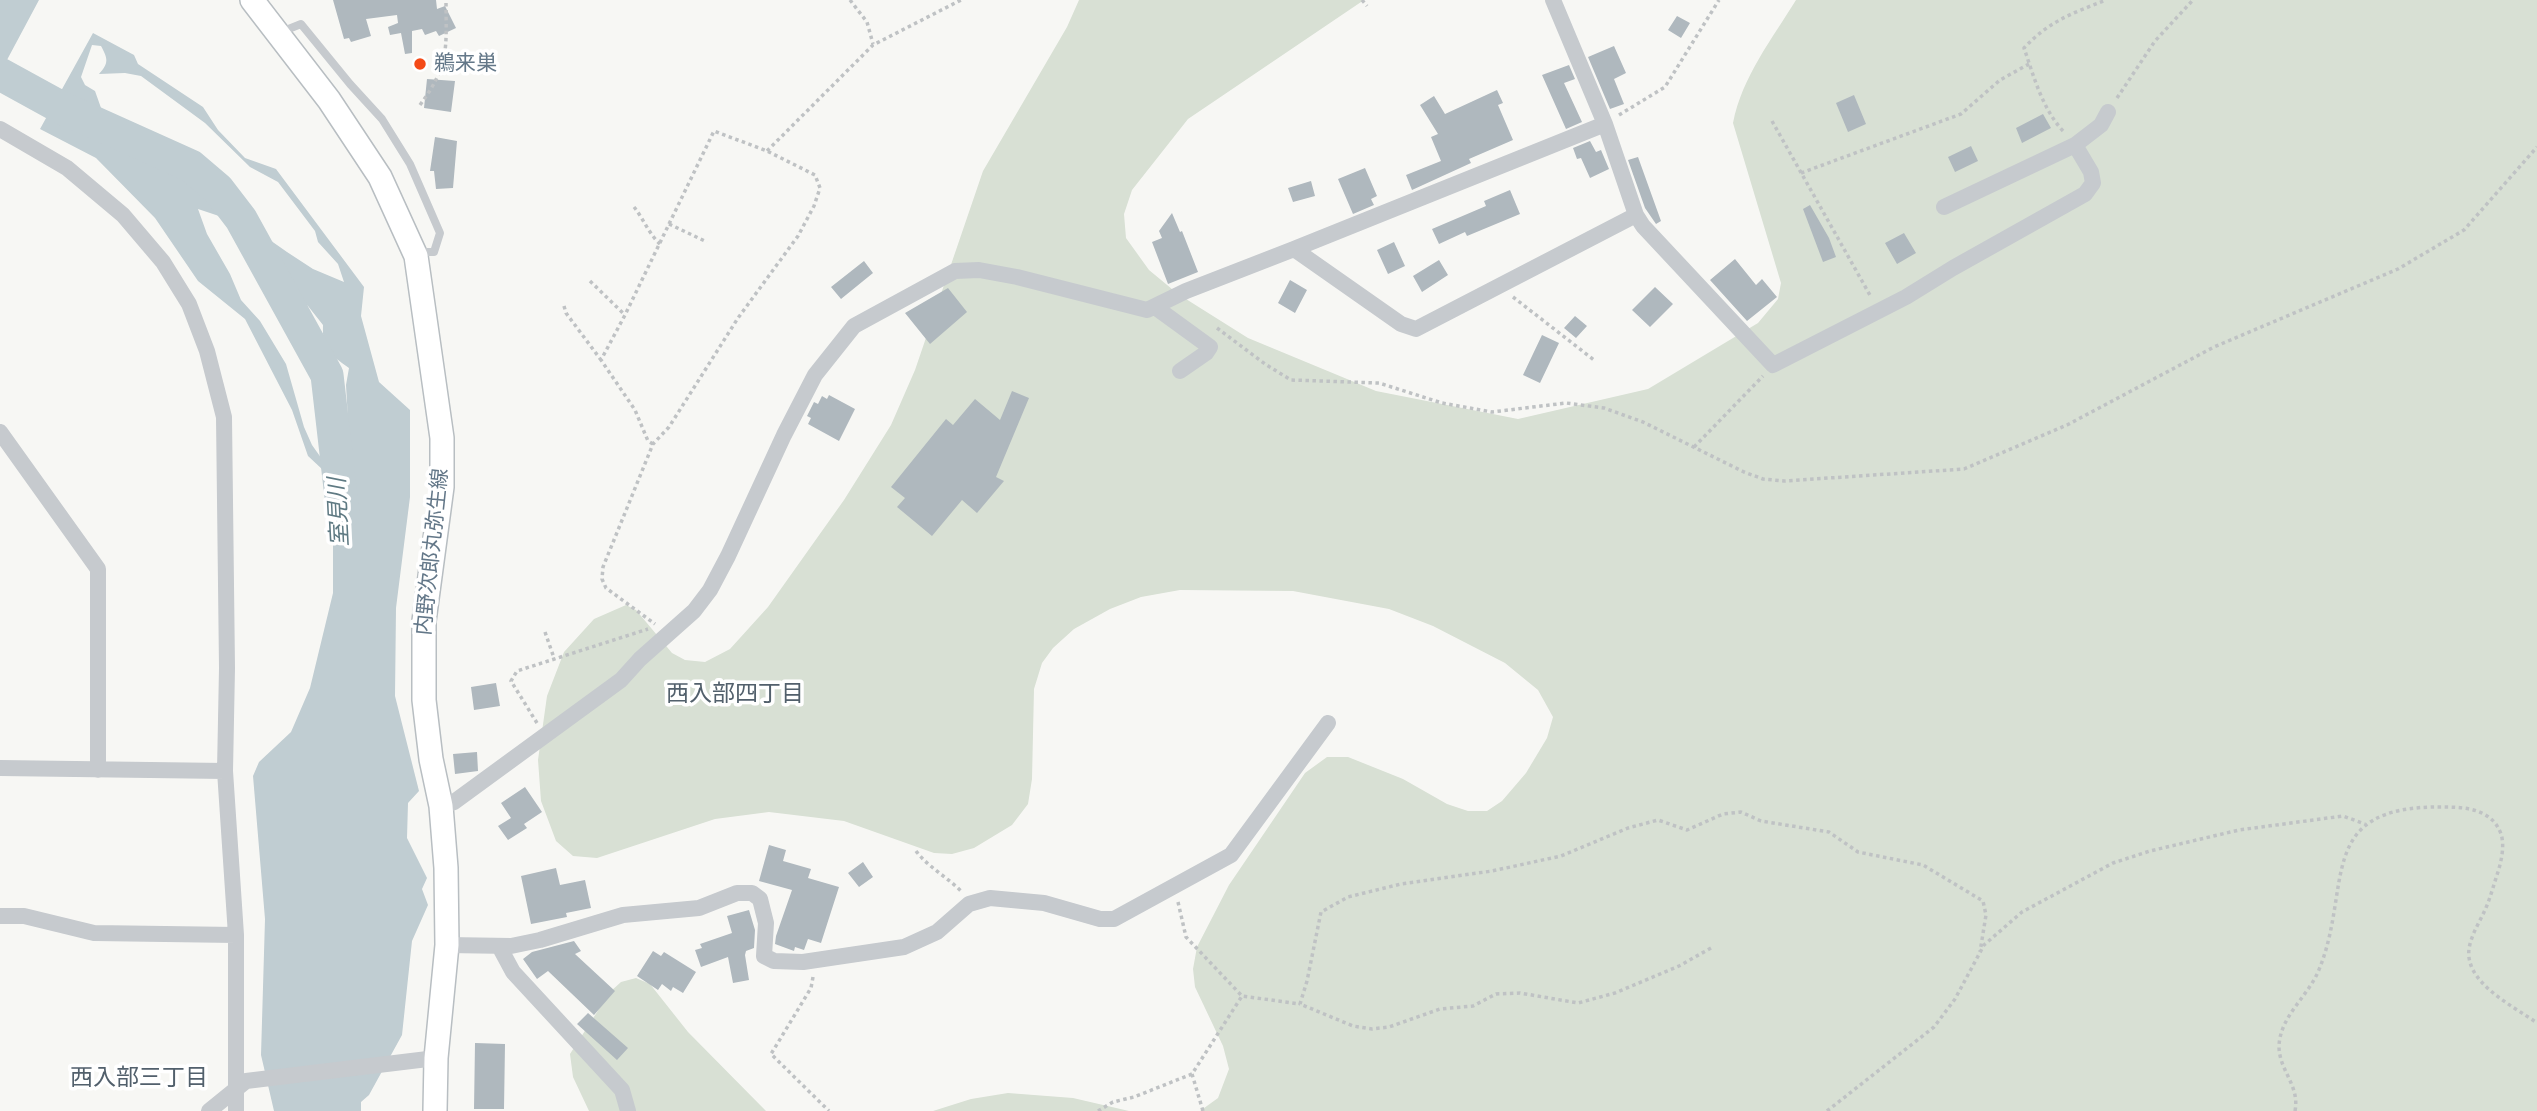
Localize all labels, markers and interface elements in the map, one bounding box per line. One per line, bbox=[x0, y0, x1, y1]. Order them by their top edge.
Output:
place label: 鵜来巣 bbox=[434, 51, 497, 77]
marker: 鵜来巣 bbox=[412, 56, 428, 72]
street label: 内野次郎丸弥生線 bbox=[412, 467, 454, 637]
water label: 室見川 bbox=[324, 477, 356, 547]
district label: 西入部四丁目 bbox=[666, 681, 804, 709]
district label: 西入部三丁目 bbox=[70, 1065, 208, 1093]

